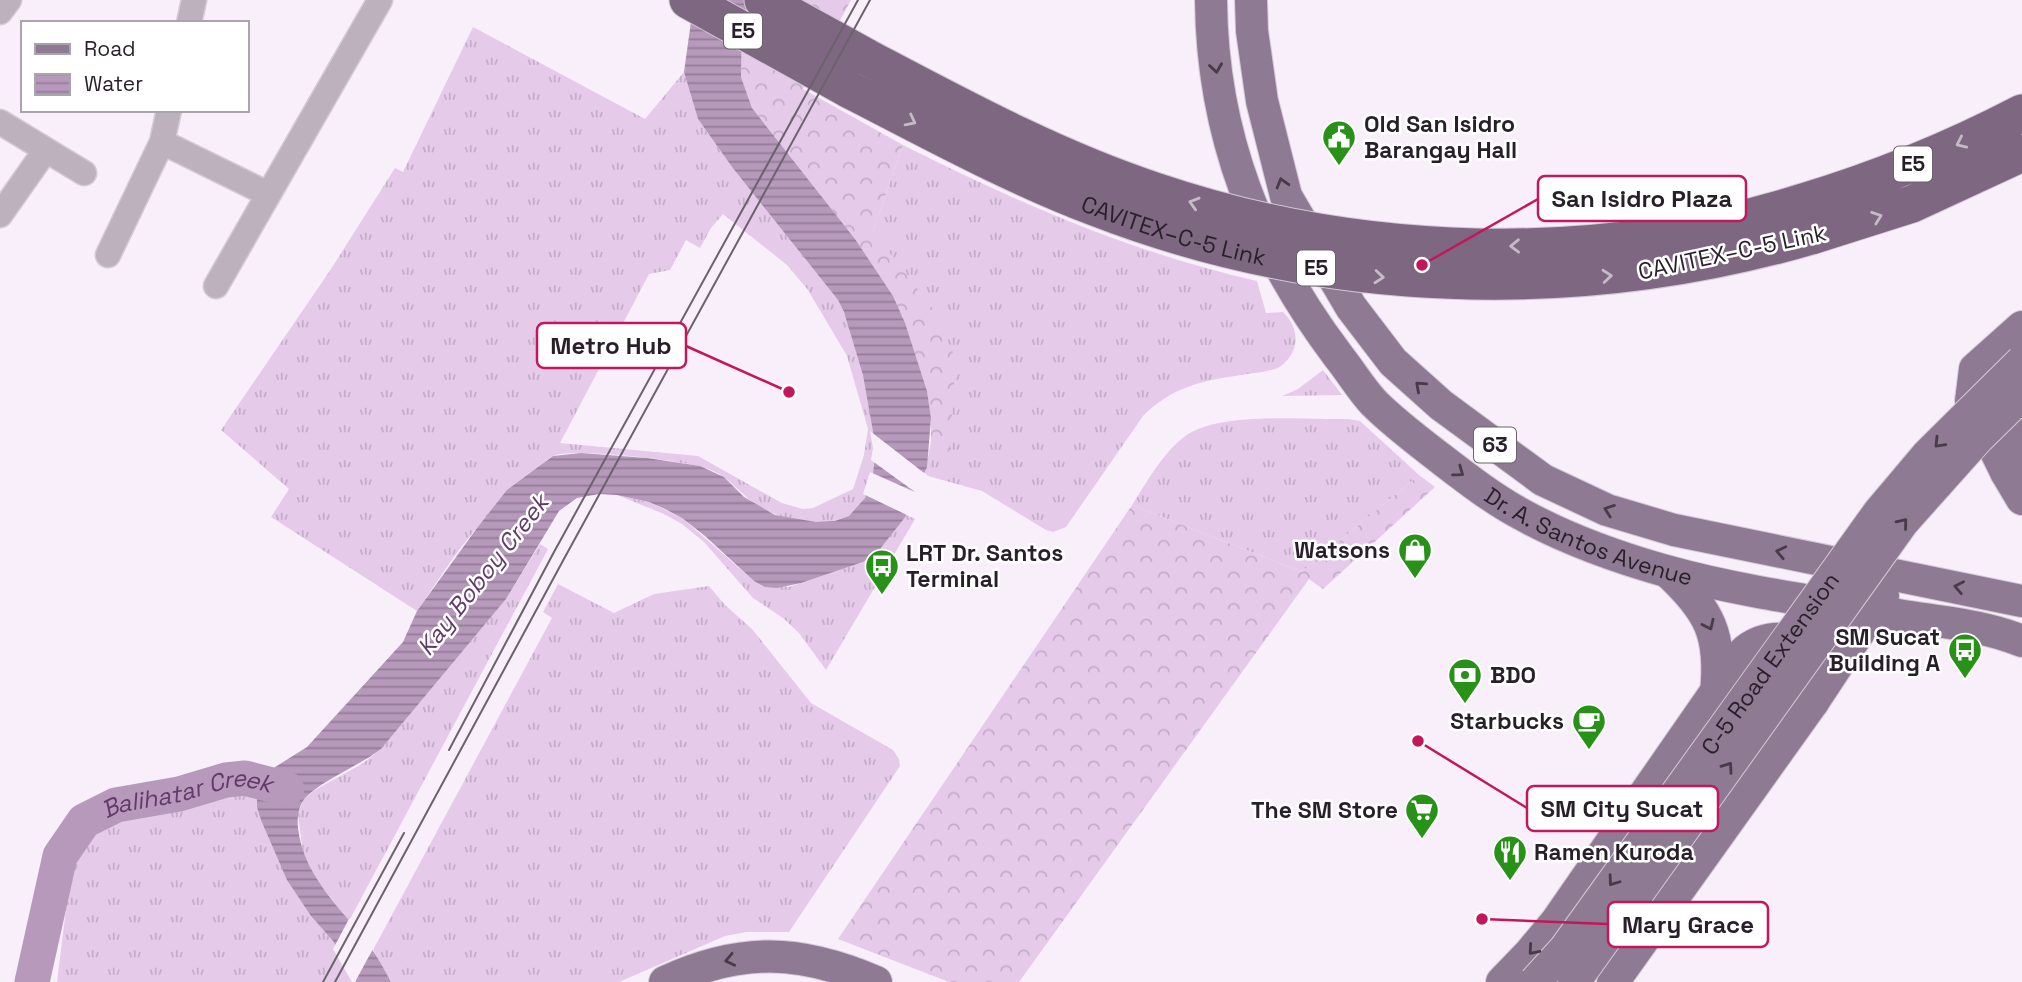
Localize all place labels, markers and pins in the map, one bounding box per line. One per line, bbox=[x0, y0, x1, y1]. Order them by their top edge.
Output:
place label: Old San Isidro Barangay Hall bbox=[1364, 109, 1517, 165]
public building icon: Old San Isidro Barangay Hall bbox=[1320, 118, 1358, 167]
callout: San Isidro Plaza bbox=[1538, 176, 1746, 221]
callout: Metro Hub bbox=[537, 323, 686, 368]
shop icon: Watsons bbox=[1396, 531, 1434, 580]
place label: Watsons bbox=[1294, 535, 1390, 565]
place label: LRT Dr. Santos Terminal bbox=[906, 538, 1063, 594]
bus stop icon: LRT Dr. Santos Terminal bbox=[863, 547, 901, 596]
place label: SM Sucat Building A bbox=[1829, 622, 1940, 678]
bus stop icon: SM Sucat Building A bbox=[1946, 631, 1984, 680]
bank icon: BDO bbox=[1446, 656, 1484, 705]
place label: BDO bbox=[1490, 660, 1536, 690]
cafe icon: Starbucks bbox=[1570, 702, 1608, 751]
place label: Starbucks bbox=[1450, 706, 1564, 736]
callout: SM City Sucat bbox=[1527, 786, 1718, 831]
supermarket icon: The SM Store bbox=[1403, 791, 1441, 840]
place label: The SM Store bbox=[1251, 795, 1398, 825]
restaurant icon: Ramen Kuroda bbox=[1491, 833, 1529, 882]
place label: Ramen Kuroda bbox=[1534, 837, 1694, 867]
callout: Mary Grace bbox=[1608, 902, 1768, 947]

